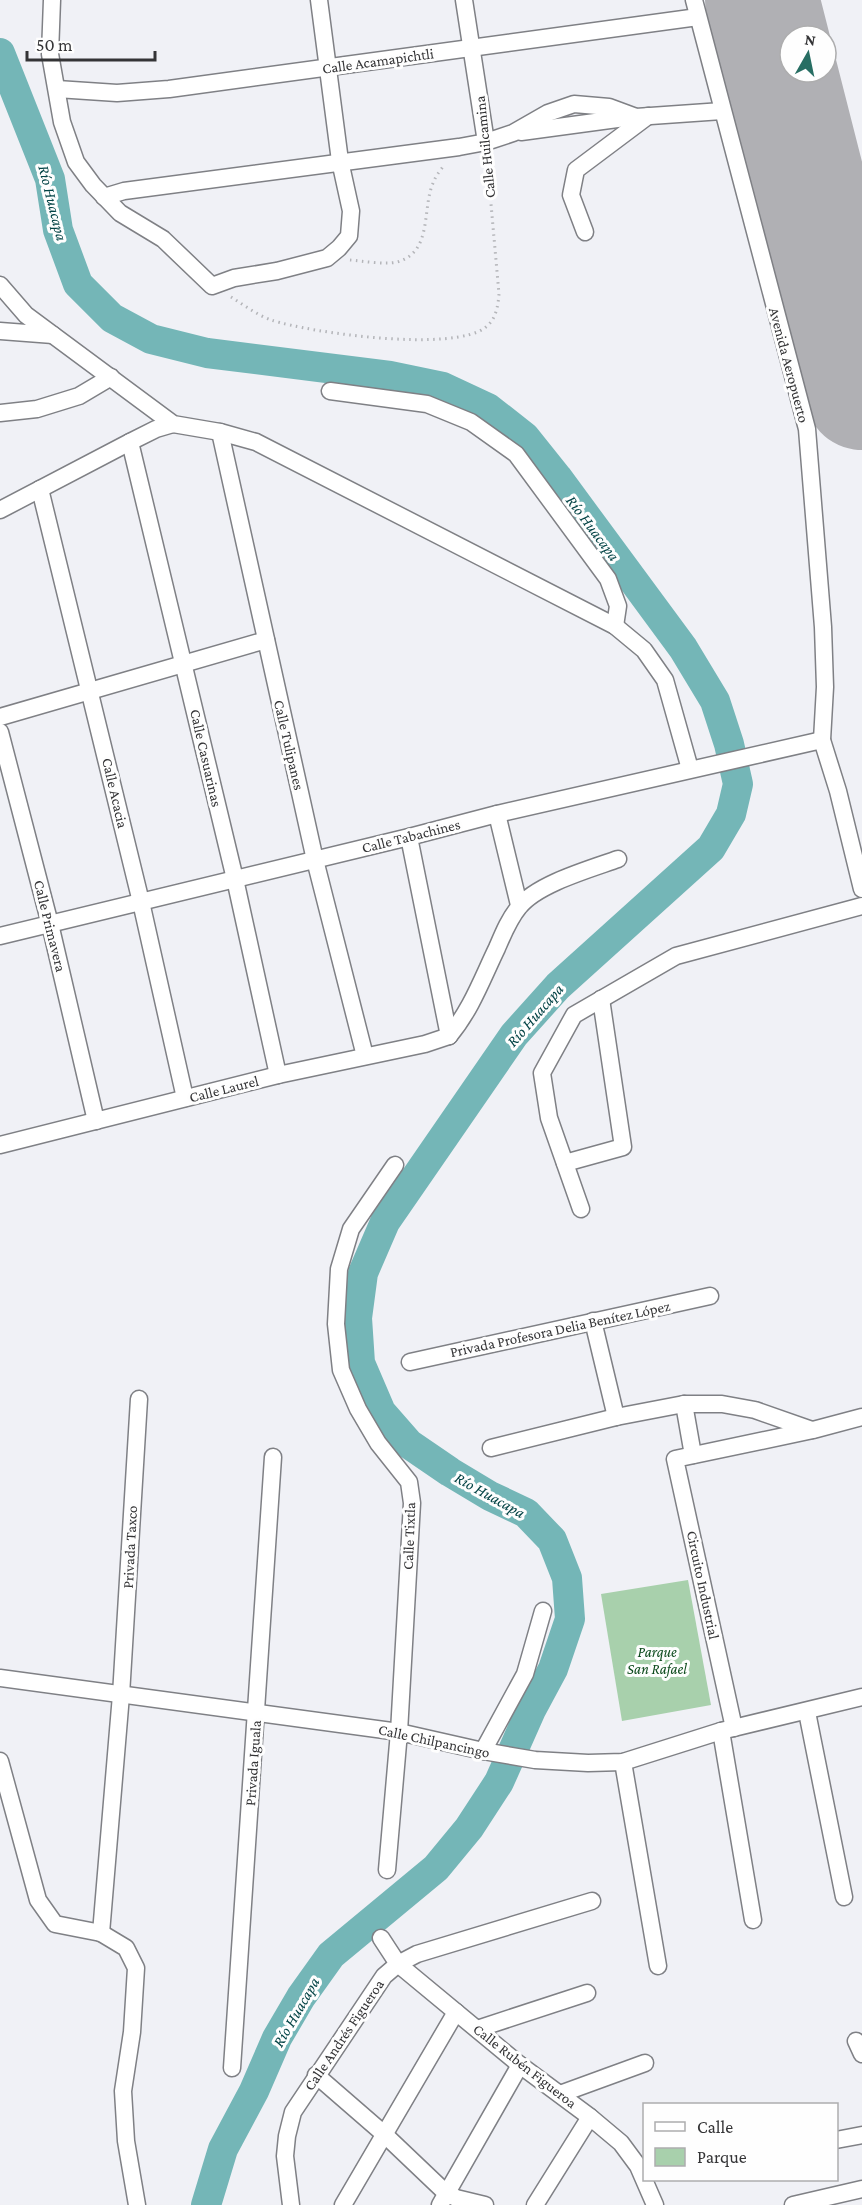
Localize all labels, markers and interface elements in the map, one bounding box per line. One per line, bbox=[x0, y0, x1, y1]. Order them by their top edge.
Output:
scale bar bbox=[27, 24, 154, 62]
north arrow bbox=[778, 24, 838, 84]
text: N bbox=[804, 30, 817, 49]
text: 50 m bbox=[36, 35, 73, 55]
street label: Calle Acamapichtli bbox=[321, 45, 435, 78]
street label: Calle Huilcamina bbox=[472, 95, 498, 199]
water label: Río Huacapa bbox=[34, 163, 71, 243]
street label: Avenida Aeropuerto bbox=[765, 306, 812, 425]
water label: Río Huacapa bbox=[562, 492, 623, 565]
street label: Calle Tulipanes bbox=[270, 698, 307, 792]
street label: Calle Casuarinas bbox=[187, 708, 225, 808]
street label: Calle Acacia bbox=[99, 756, 131, 830]
street label: Calle Tabachines bbox=[360, 816, 462, 856]
street label: Calle Primavera bbox=[31, 878, 69, 974]
water label: Río Huacapa bbox=[503, 980, 568, 1050]
street label: Calle Laurel bbox=[188, 1073, 260, 1105]
street label: Privada Profesora Delia Benítez López bbox=[448, 1298, 672, 1361]
water label: Río Huacapa bbox=[452, 1469, 528, 1522]
street label: Calle Tixtla bbox=[400, 1502, 418, 1570]
street label: Privada Taxco bbox=[120, 1505, 140, 1589]
street label: Circuito Industrial bbox=[684, 1529, 722, 1641]
park label: Parque San Rafael bbox=[627, 1644, 687, 1678]
street label: Privada Iguala bbox=[242, 1720, 265, 1806]
street label: Calle Chilpancingo bbox=[377, 1721, 491, 1762]
water label: Río Huacapa bbox=[269, 1974, 324, 2050]
street label: Calle Andrés Figueroa bbox=[301, 1977, 388, 2094]
street label: Calle Rubén Figueroa bbox=[470, 2021, 580, 2112]
legend bbox=[643, 2103, 838, 2181]
text: Calle bbox=[697, 2117, 733, 2137]
text: Parque bbox=[697, 2147, 747, 2167]

